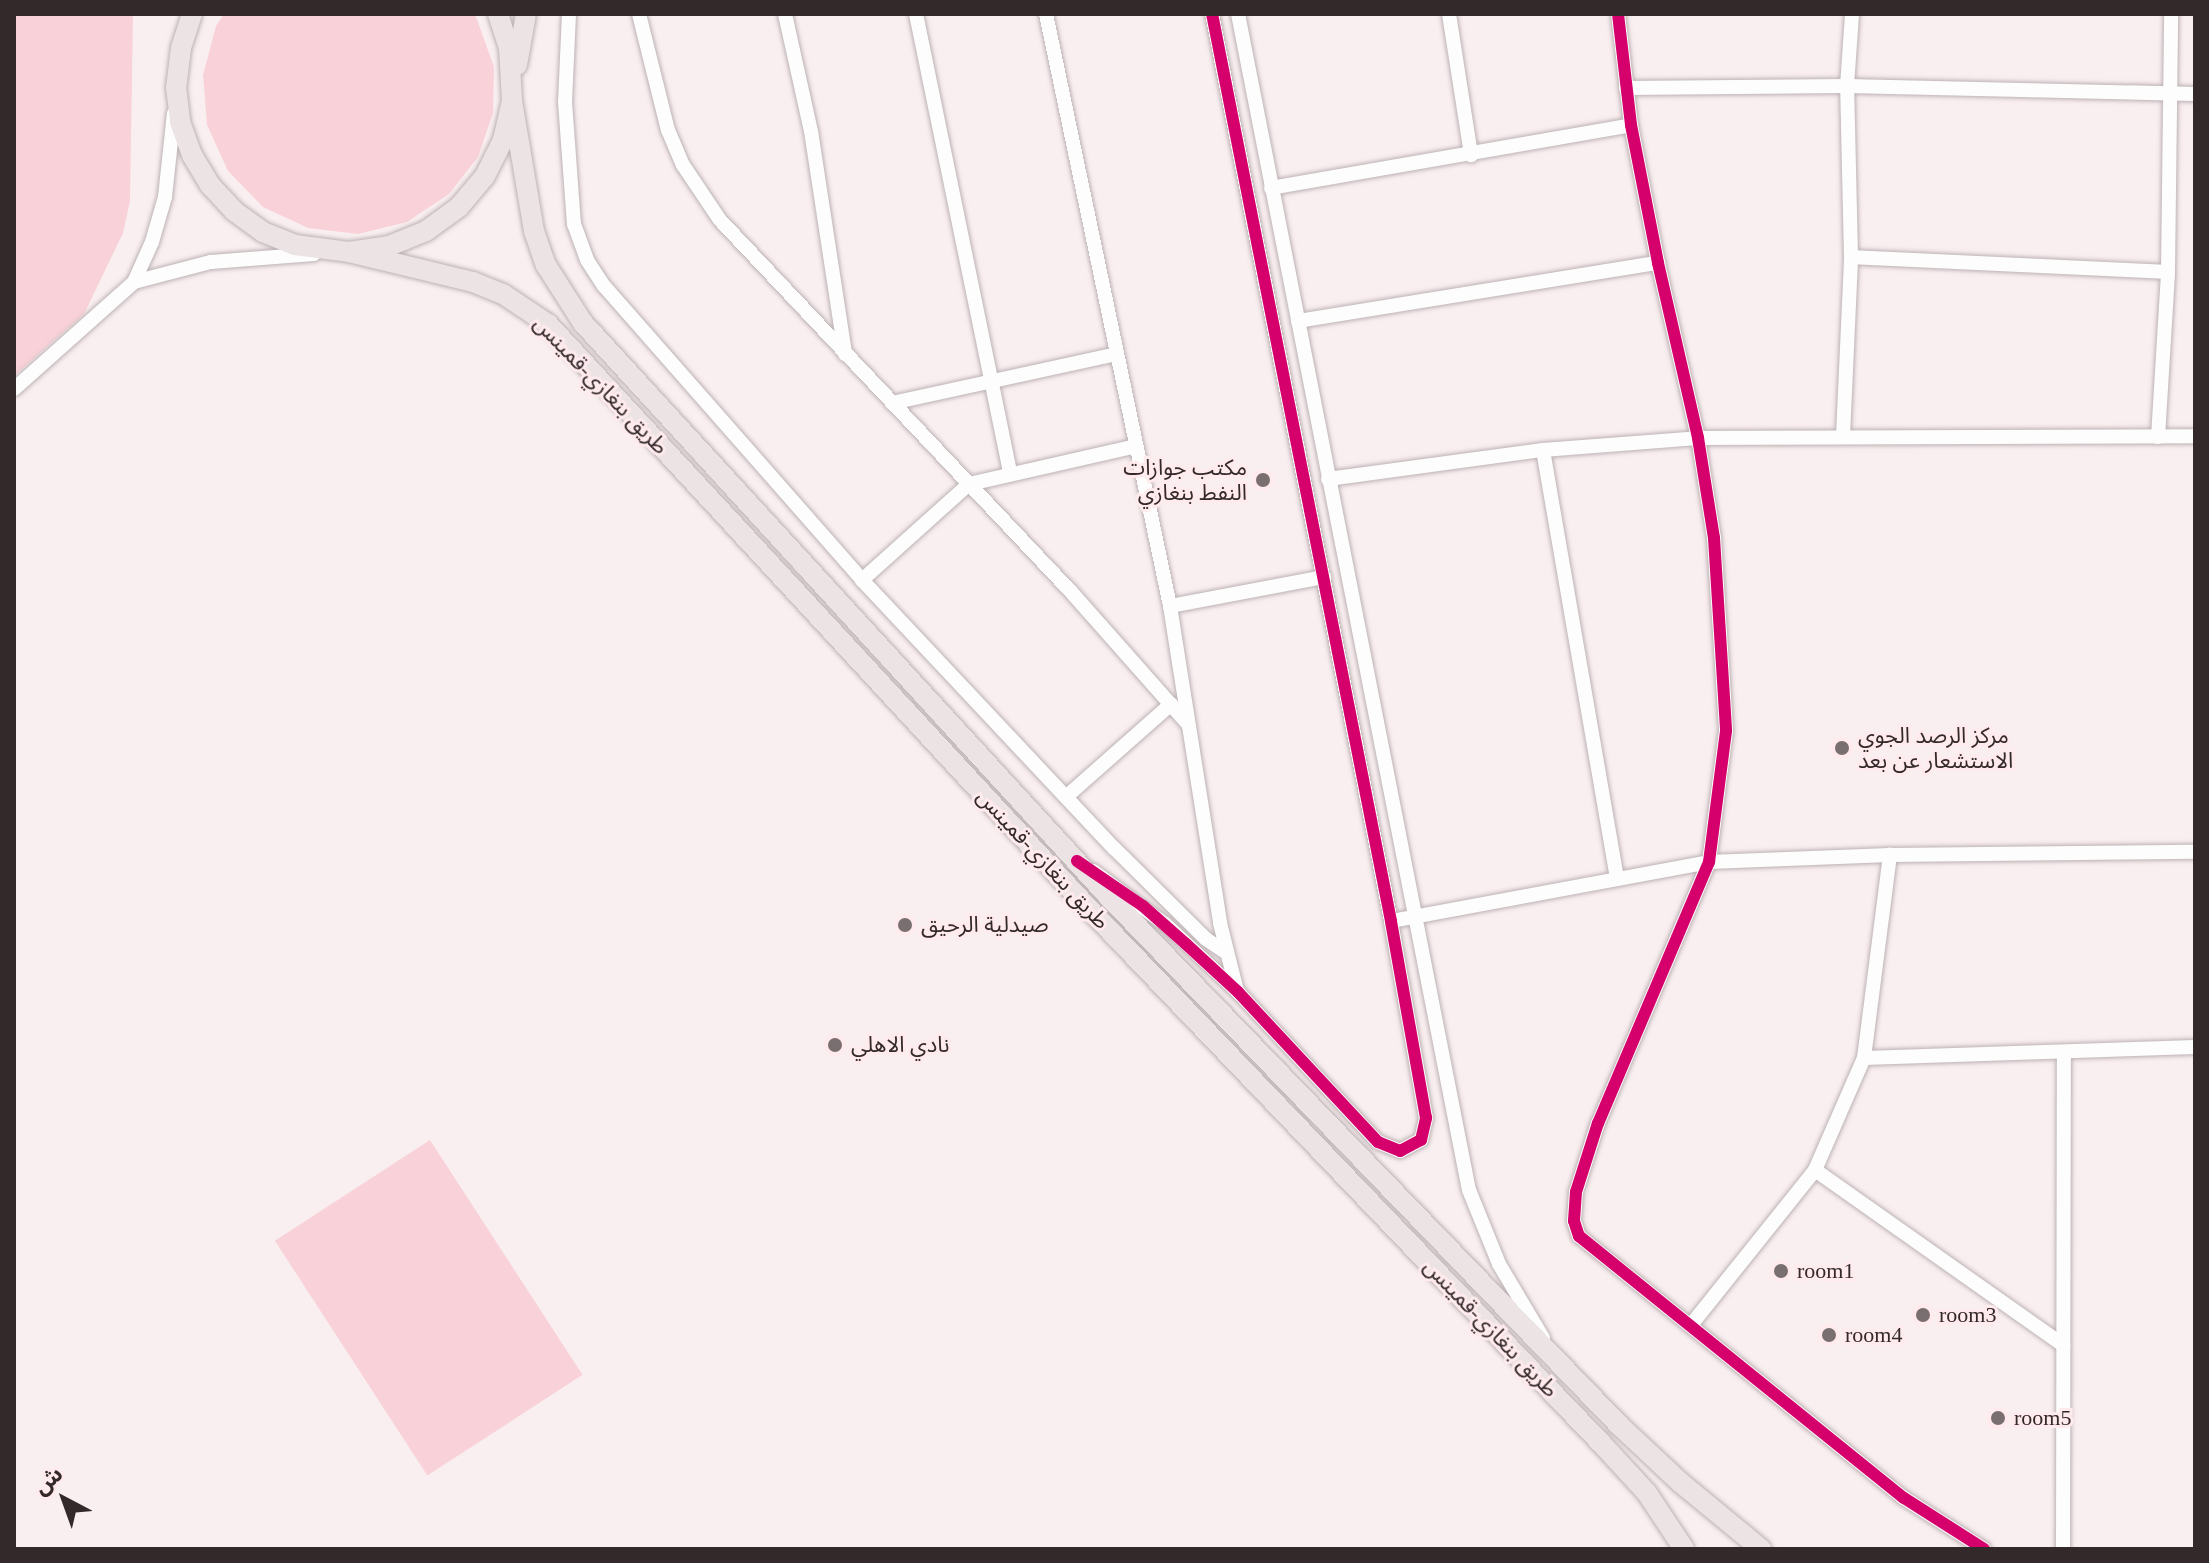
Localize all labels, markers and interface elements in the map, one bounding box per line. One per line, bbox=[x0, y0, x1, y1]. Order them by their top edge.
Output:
street label: طريق بنغازي-قمينس bbox=[528, 310, 674, 460]
place label: مكتب جوازات النفط بنغازي bbox=[1123, 454, 1247, 506]
marker: مكتب جوازات النفط بنغازي bbox=[1254, 471, 1272, 489]
place label: مركز الرصد الجوي الاستشعار عن بعد bbox=[1858, 722, 2013, 774]
marker: مركز الرصد الجوي الاستشعار عن بعد bbox=[1833, 739, 1851, 757]
street label: طريق بنغازي-قمينس bbox=[971, 783, 1115, 935]
place label: صيدلية الرحيق bbox=[921, 912, 1049, 938]
marker: صيدلية الرحيق bbox=[896, 916, 914, 934]
place label: نادي الاهلي bbox=[851, 1032, 949, 1058]
marker: نادي الاهلي bbox=[826, 1036, 844, 1054]
street label: طريق بنغازي-قمينس bbox=[1418, 1253, 1564, 1403]
place label: room1 bbox=[1797, 1258, 1854, 1284]
marker: room1 bbox=[1772, 1262, 1790, 1280]
place label: room3 bbox=[1939, 1302, 1996, 1328]
marker: room3 bbox=[1914, 1306, 1932, 1324]
place label: room4 bbox=[1845, 1322, 1902, 1348]
marker: room4 bbox=[1820, 1326, 1838, 1344]
place label: room5 bbox=[2014, 1405, 2071, 1431]
marker: room5 bbox=[1989, 1409, 2007, 1427]
north arrow bbox=[24, 1459, 104, 1539]
text: ش bbox=[28, 1461, 67, 1500]

